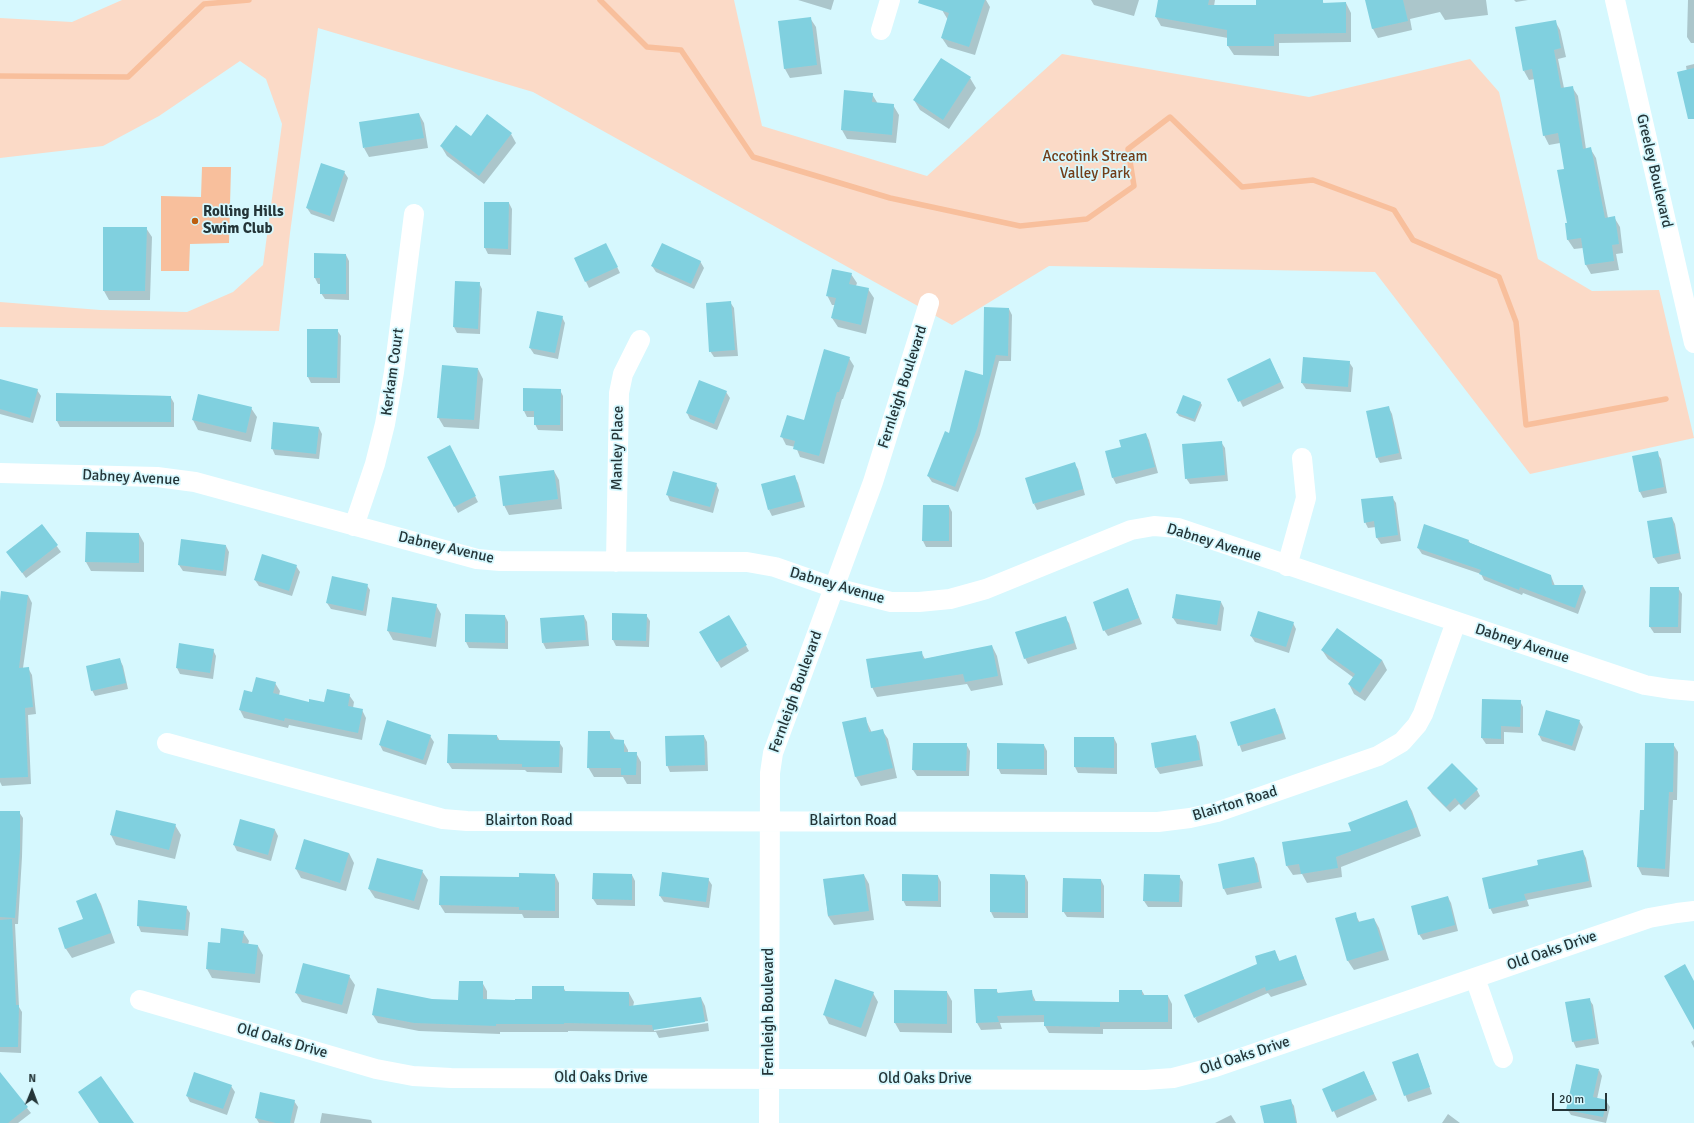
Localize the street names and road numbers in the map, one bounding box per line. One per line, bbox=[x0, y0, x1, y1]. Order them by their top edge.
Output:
street label: Greeley Boulevard bbox=[1632, 112, 1676, 230]
street label: Fernleigh Boulevard bbox=[875, 323, 931, 451]
street label: Kerkam Court bbox=[378, 327, 408, 417]
street label: Manley Place bbox=[608, 405, 628, 491]
street label: Dabney Avenue bbox=[82, 466, 180, 490]
street label: Dabney Avenue bbox=[1165, 520, 1263, 566]
street label: Dabney Avenue bbox=[396, 528, 496, 568]
street label: Dabney Avenue bbox=[787, 564, 887, 608]
street label: Dabney Avenue bbox=[1473, 620, 1571, 668]
street label: Fernleigh Boulevard bbox=[766, 629, 826, 755]
street label: Blairton Road bbox=[1191, 783, 1279, 825]
street label: Blairton Road bbox=[485, 812, 573, 830]
street label: Blairton Road bbox=[809, 812, 897, 830]
street label: Old Oaks Drive bbox=[1505, 927, 1599, 975]
street label: Fernleigh Boulevard bbox=[760, 948, 778, 1076]
street label: Old Oaks Drive bbox=[235, 1019, 329, 1063]
street label: Old Oaks Drive bbox=[1198, 1033, 1292, 1079]
street label: Old Oaks Drive bbox=[554, 1069, 648, 1087]
street label: Old Oaks Drive bbox=[878, 1070, 972, 1088]

